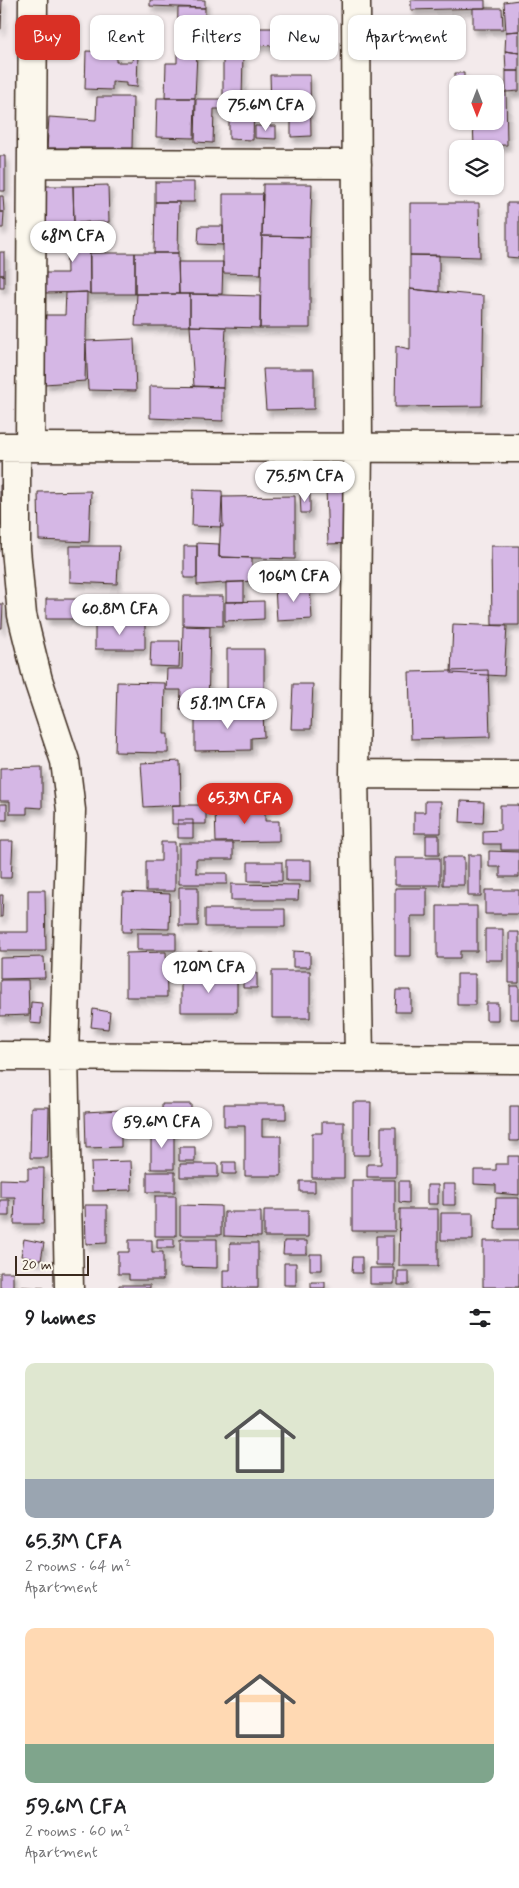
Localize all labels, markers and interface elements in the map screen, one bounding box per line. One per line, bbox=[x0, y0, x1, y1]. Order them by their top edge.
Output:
chip: Buy bbox=[15, 15, 80, 60]
chip: Rent bbox=[90, 15, 164, 60]
chip: Filters bbox=[174, 15, 260, 60]
chip: New bbox=[270, 15, 338, 60]
chip: Apartment bbox=[348, 15, 466, 60]
north arrow bbox=[449, 75, 504, 130]
map controls bbox=[449, 75, 504, 195]
pin: 75.6M CFA bbox=[209, 90, 323, 132]
text: 75.6M CFA bbox=[228, 95, 304, 116]
button: layers bbox=[449, 140, 504, 195]
pin: 68M CFA bbox=[27, 220, 119, 263]
text: 68M CFA bbox=[41, 226, 105, 247]
pin: 75.5M CFA bbox=[248, 460, 362, 503]
text: 75.5M CFA bbox=[266, 466, 344, 487]
pin: 106M CFA bbox=[242, 560, 346, 603]
text: 106M CFA bbox=[259, 566, 329, 587]
pin: 60.8M CFA bbox=[63, 594, 177, 636]
text: 60.8M CFA bbox=[82, 599, 158, 620]
pin: 58.1M CFA bbox=[171, 688, 285, 730]
text: 58.1M CFA bbox=[190, 693, 266, 714]
pin: 65.3M CFA bbox=[188, 782, 302, 825]
text: 65.3M CFA bbox=[208, 788, 282, 809]
pin: 120M CFA bbox=[157, 952, 261, 994]
text: 120M CFA bbox=[173, 957, 245, 978]
pin: 59.6M CFA bbox=[105, 1106, 219, 1149]
text: 59.6M CFA bbox=[123, 1112, 201, 1133]
scale bar bbox=[15, 1253, 89, 1276]
text: 20 m bbox=[22, 1256, 52, 1274]
text: 9 homes bbox=[25, 1304, 96, 1332]
icon: filters bbox=[466, 1304, 494, 1332]
icon: home bbox=[215, 1396, 305, 1486]
text: 65.3M CFA bbox=[25, 1528, 122, 1556]
text: 2 rooms · 64 m² bbox=[25, 1556, 131, 1577]
text: Apartment bbox=[25, 1577, 98, 1598]
icon: home bbox=[215, 1661, 305, 1751]
text: 59.6M CFA bbox=[25, 1793, 127, 1821]
text: 2 rooms · 60 m² bbox=[25, 1821, 130, 1842]
text: Apartment bbox=[25, 1842, 98, 1863]

